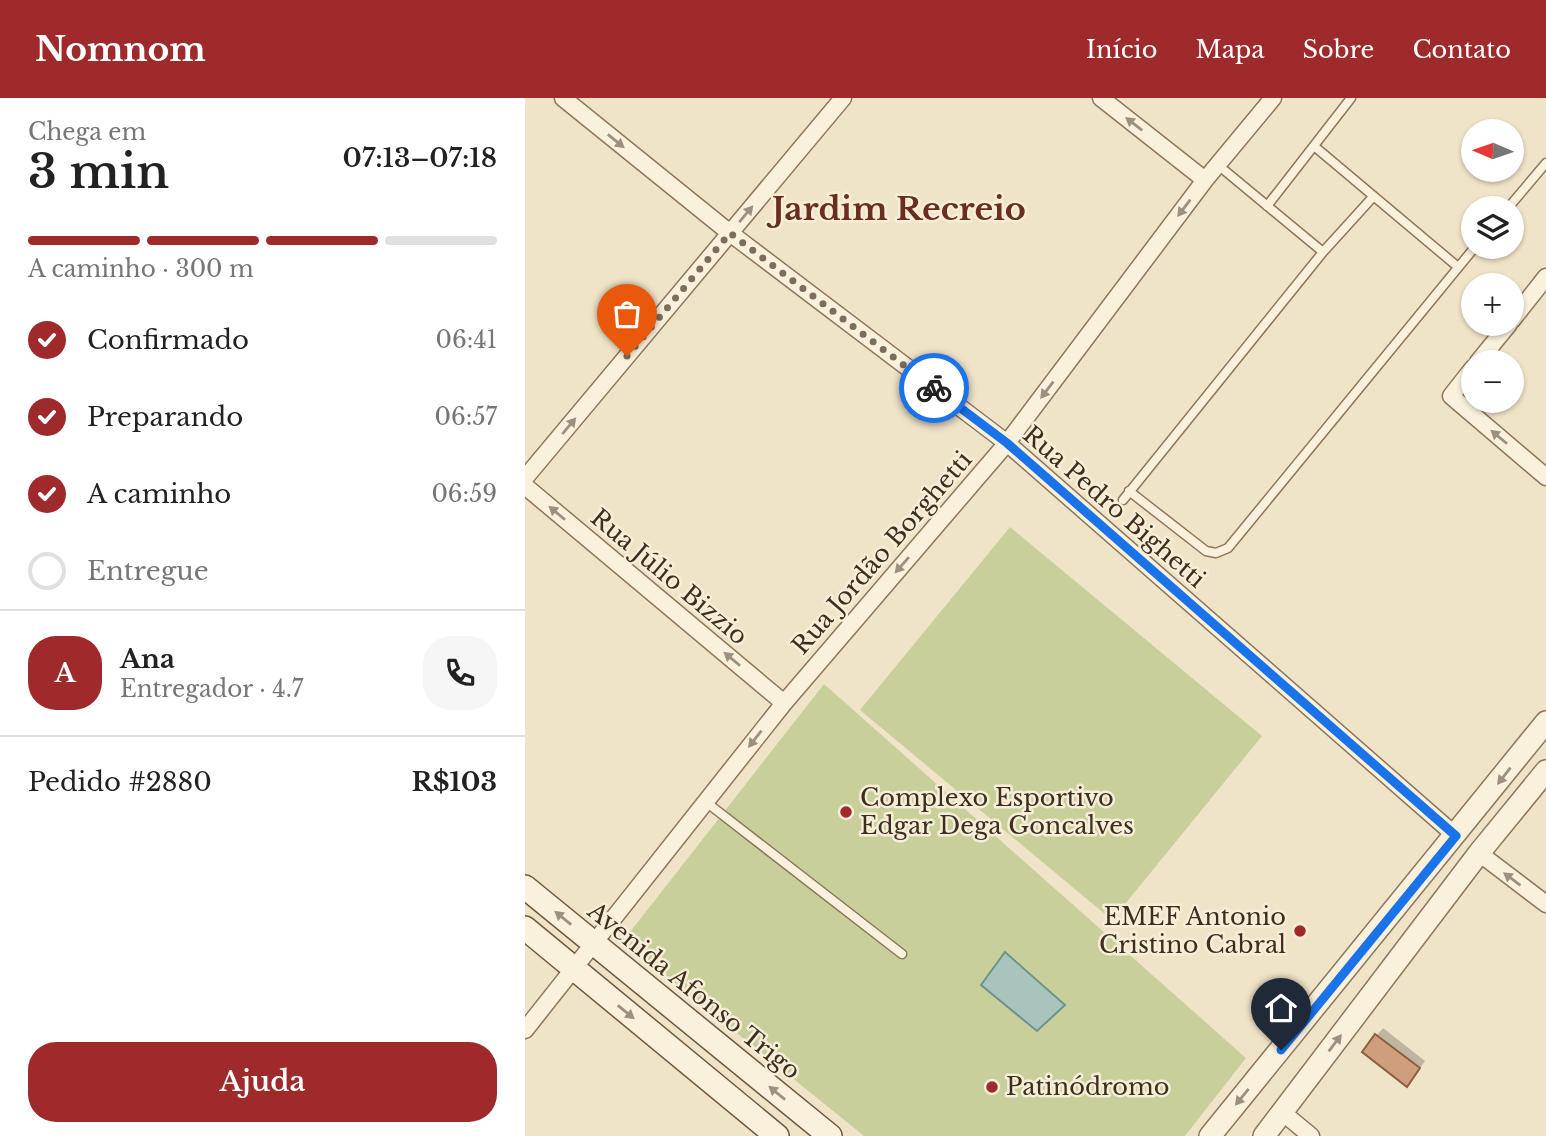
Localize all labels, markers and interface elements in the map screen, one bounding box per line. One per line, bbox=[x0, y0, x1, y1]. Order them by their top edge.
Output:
text: Nomnom bbox=[35, 29, 206, 70]
text: Início bbox=[1086, 35, 1158, 64]
text: Mapa bbox=[1196, 35, 1265, 64]
text: Sobre bbox=[1303, 35, 1374, 64]
text: Contato bbox=[1412, 35, 1511, 64]
one-way arrow bbox=[1126, 117, 1143, 132]
text: Chega em bbox=[28, 118, 146, 146]
north arrow bbox=[1461, 119, 1524, 182]
map controls bbox=[1461, 119, 1524, 413]
one-way arrow bbox=[608, 133, 625, 148]
text: 07:13–07:18 bbox=[343, 142, 497, 174]
text: 3 min bbox=[28, 143, 169, 200]
district label: Jardim Recreio bbox=[766, 189, 1026, 229]
button: layers bbox=[1461, 196, 1524, 259]
one-way arrow bbox=[1177, 199, 1191, 218]
one-way arrow bbox=[738, 205, 753, 222]
text: A caminho · 300 m bbox=[28, 255, 254, 283]
button: + bbox=[1461, 273, 1524, 336]
pin bbox=[597, 284, 657, 356]
icon: bag bbox=[608, 295, 646, 333]
icon: check bbox=[28, 321, 66, 359]
text: Confirmado bbox=[87, 324, 249, 356]
text: 06:41 bbox=[436, 326, 497, 354]
button: − bbox=[1461, 350, 1524, 413]
courier bbox=[899, 353, 969, 423]
icon: bike bbox=[915, 369, 953, 407]
one-way arrow bbox=[1041, 381, 1055, 399]
icon: check bbox=[28, 398, 66, 436]
text: Preparando bbox=[87, 401, 243, 433]
text: 06:57 bbox=[435, 403, 497, 431]
one-way arrow bbox=[561, 417, 576, 434]
street label: Rua Pedro Bighetti bbox=[1017, 420, 1211, 594]
one-way arrow bbox=[1490, 430, 1507, 445]
street label: Rua Jordão Borghetti bbox=[786, 445, 978, 660]
icon: check bbox=[28, 475, 66, 513]
text: A caminho bbox=[87, 478, 231, 510]
text: 06:59 bbox=[431, 480, 497, 508]
street label: Rua Júlio Bizzio bbox=[585, 503, 754, 651]
one-way arrow bbox=[548, 505, 566, 521]
text: Entregue bbox=[87, 555, 209, 587]
one-way arrow bbox=[895, 557, 910, 574]
button: phone bbox=[423, 636, 497, 710]
text: Ana bbox=[120, 643, 175, 675]
one-way arrow bbox=[723, 652, 740, 667]
text: A bbox=[54, 657, 76, 689]
text: Entregador · 4.7 bbox=[120, 675, 303, 703]
one-way arrow bbox=[749, 730, 763, 748]
text: Pedido #2880 bbox=[28, 766, 212, 798]
text: R$103 bbox=[412, 766, 497, 798]
one-way arrow bbox=[1496, 766, 1511, 784]
place label: Complexo Esportivo Edgar Dega Goncalves bbox=[860, 783, 1134, 840]
marker: Complexo Esportivo Edgar Dega Goncalves bbox=[838, 804, 854, 820]
one-way arrow bbox=[1504, 871, 1522, 886]
street label: Avenida Afonso Trigo bbox=[581, 895, 806, 1085]
place label: EMEF Antonio Cristino Cabral bbox=[1099, 902, 1286, 959]
one-way arrow bbox=[554, 910, 572, 925]
marker: EMEF Antonio Cristino Cabral bbox=[1292, 923, 1308, 939]
pin bbox=[1251, 978, 1311, 1050]
icon: home bbox=[1262, 989, 1300, 1027]
one-way arrow bbox=[616, 1004, 634, 1019]
one-way arrow bbox=[1327, 1034, 1341, 1052]
button: Ajuda bbox=[28, 1042, 497, 1122]
place label: Patinódromo bbox=[1006, 1072, 1170, 1101]
marker: Patinódromo bbox=[984, 1079, 1000, 1095]
one-way arrow bbox=[768, 1086, 785, 1101]
one-way arrow bbox=[1235, 1089, 1250, 1106]

